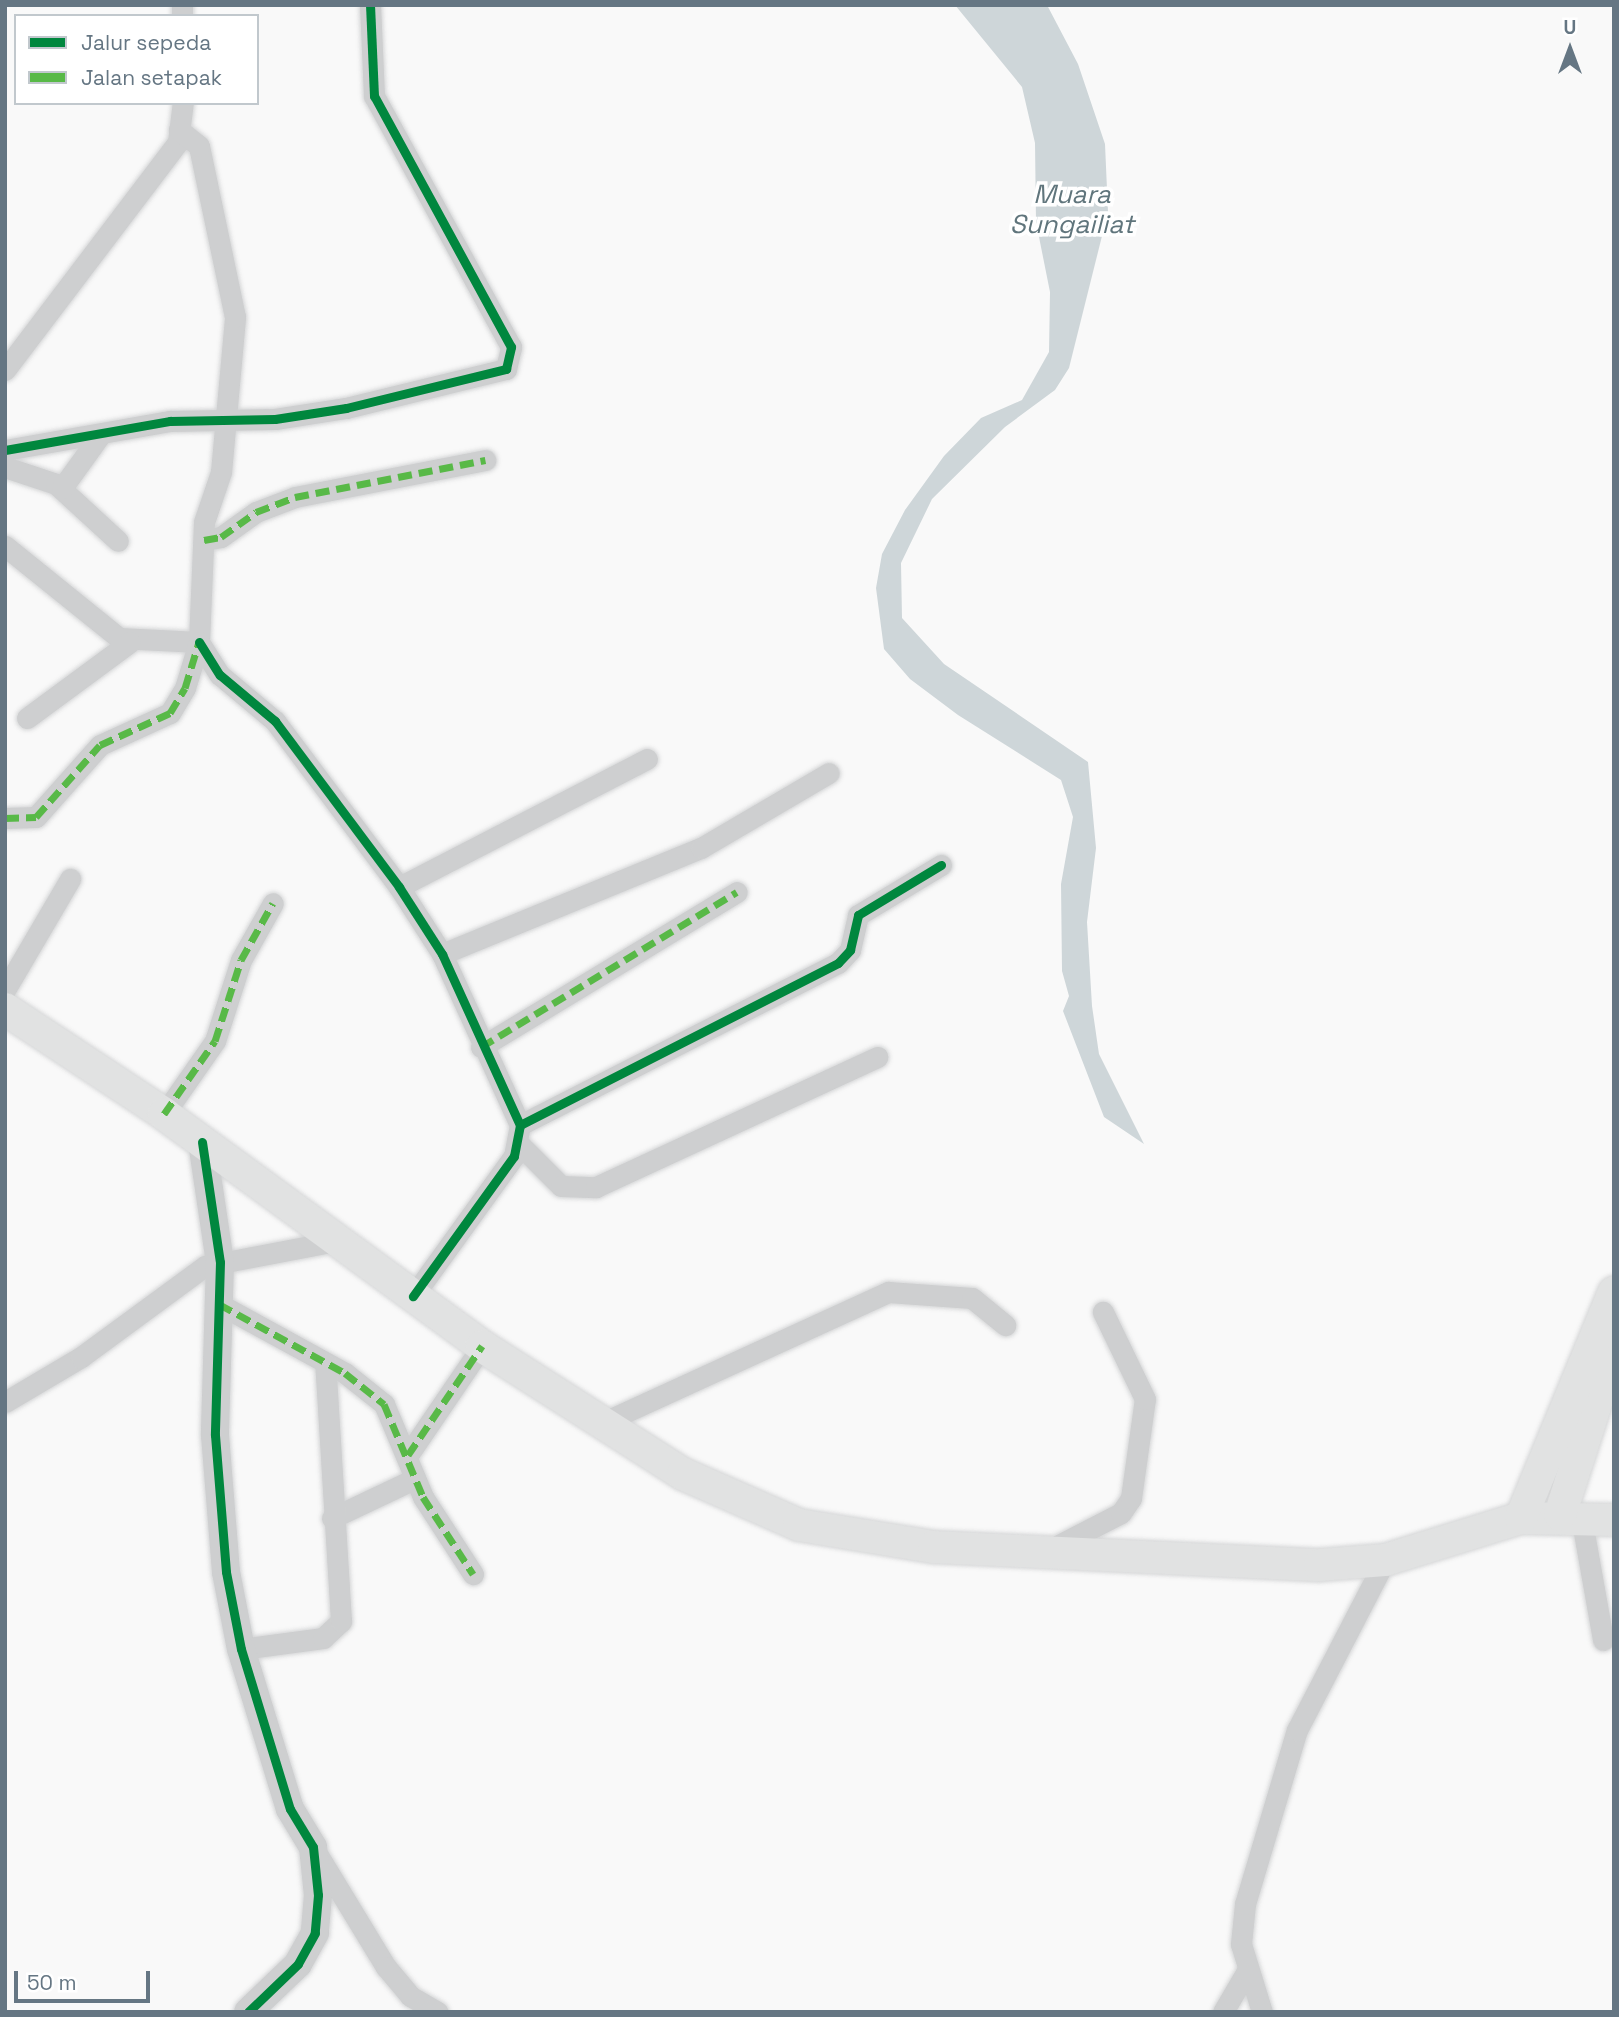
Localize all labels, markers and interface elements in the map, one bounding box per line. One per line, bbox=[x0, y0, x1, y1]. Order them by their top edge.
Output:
legend bbox=[14, 14, 259, 105]
north arrow bbox=[1535, 14, 1605, 84]
text: U bbox=[1564, 15, 1576, 40]
text: Jalur sepeda bbox=[81, 29, 211, 56]
text: Jalan setapak bbox=[81, 64, 222, 91]
water label: Muara Sungailiat bbox=[1010, 179, 1134, 241]
scale bar bbox=[18, 1958, 154, 2002]
text: 50 m bbox=[27, 1969, 77, 1996]

